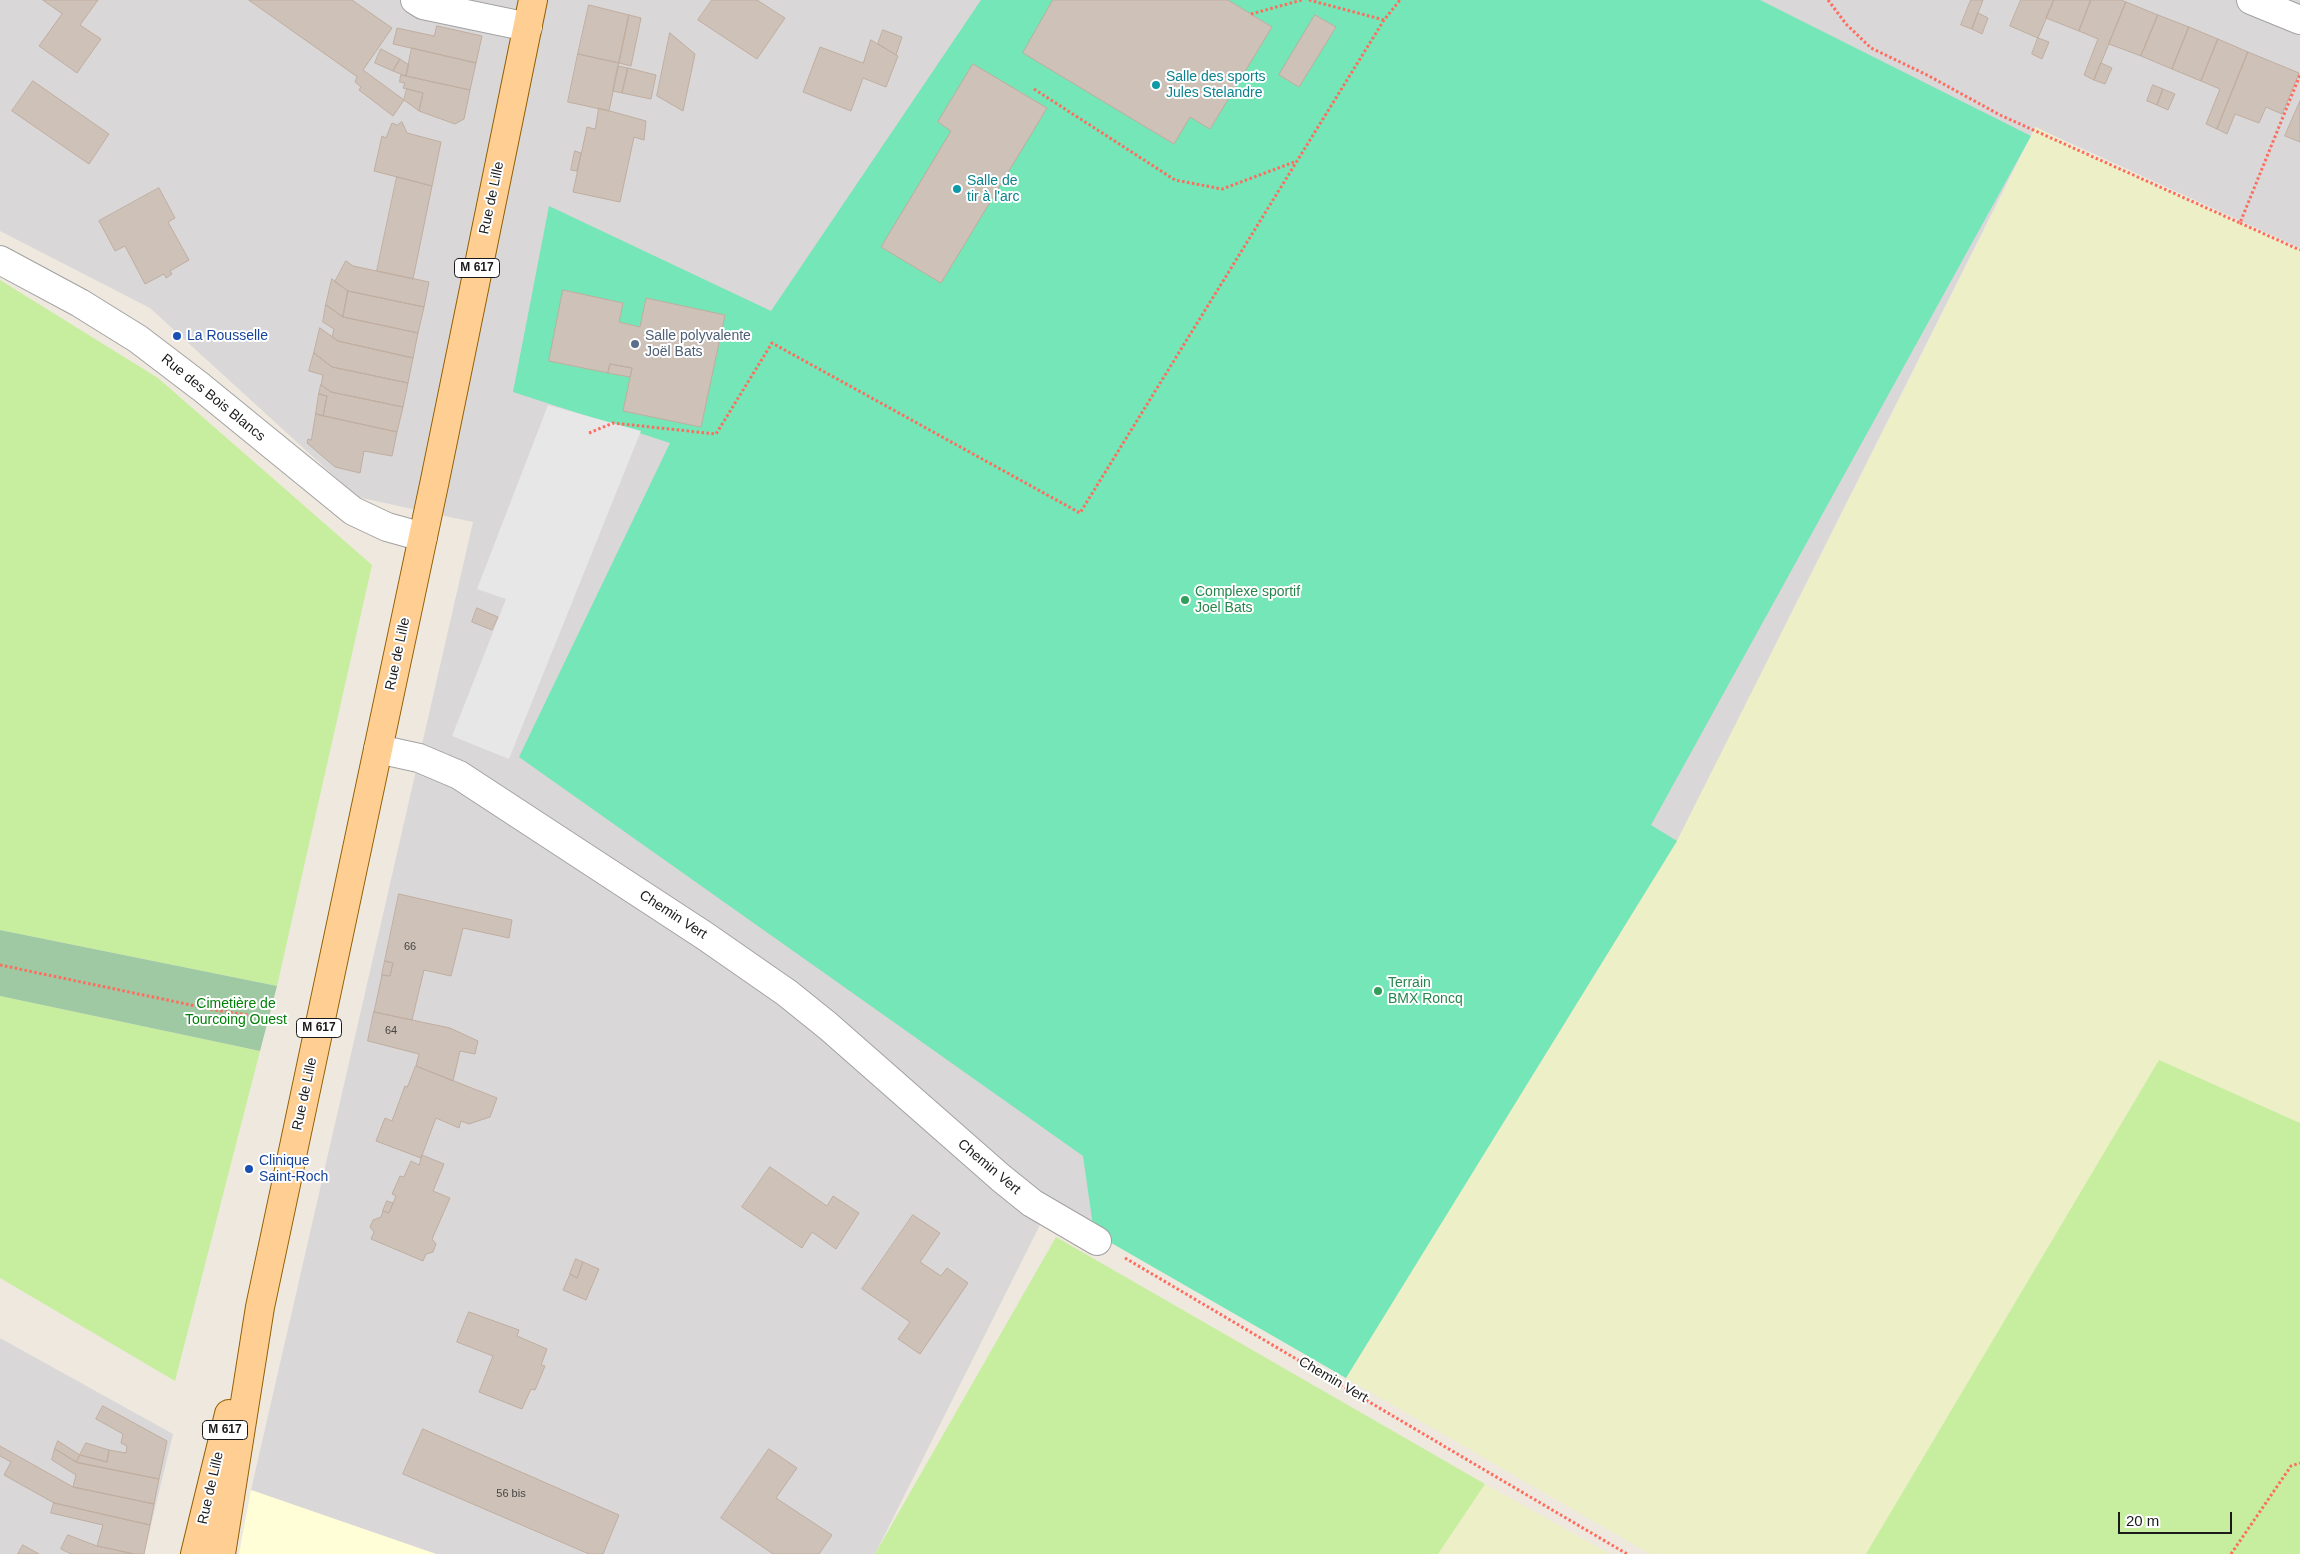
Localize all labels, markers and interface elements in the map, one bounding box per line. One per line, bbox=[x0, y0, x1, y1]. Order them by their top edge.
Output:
place label: Salle des sports Jules Stelandre bbox=[1166, 69, 1266, 102]
marker: Salle des sports Jules Stelandre bbox=[1150, 79, 1162, 91]
street label: Rue de Lille bbox=[476, 160, 508, 236]
place label: Salle de tir à l'arc bbox=[967, 173, 1019, 206]
marker: Salle de tir à l'arc bbox=[951, 183, 963, 195]
road number: M 617 bbox=[454, 258, 500, 278]
place label: La Rousselle bbox=[187, 328, 268, 344]
place label: Salle polyvalente Joël Bats bbox=[645, 328, 751, 361]
marker: La Rousselle bbox=[171, 330, 183, 342]
marker: Salle polyvalente Joël Bats bbox=[629, 338, 641, 350]
street label: Rue des Bois Blancs bbox=[158, 351, 268, 445]
place label: Complexe sportif Joel Bats bbox=[1195, 584, 1300, 616]
marker: Complexe sportif Joel Bats bbox=[1179, 594, 1191, 606]
street label: Rue de Lille bbox=[382, 616, 414, 692]
street label: Chemin Vert bbox=[636, 887, 710, 943]
house number: 66 bbox=[404, 940, 416, 954]
place label: Terrain BMX Roncq bbox=[1388, 975, 1463, 1008]
marker: Terrain BMX Roncq bbox=[1372, 985, 1384, 997]
park label: Cimetière de Tourcoing Ouest bbox=[185, 996, 287, 1028]
road number: M 617 bbox=[296, 1018, 342, 1038]
house number: 64 bbox=[385, 1024, 397, 1038]
street label: Rue de Lille bbox=[289, 1056, 321, 1132]
street label: Chemin Vert bbox=[954, 1136, 1024, 1198]
place label: Clinique Saint-Roch bbox=[259, 1153, 328, 1186]
marker: Clinique Saint-Roch bbox=[243, 1163, 255, 1175]
street label: Chemin Vert bbox=[1295, 1353, 1371, 1407]
road number: M 617 bbox=[202, 1420, 248, 1440]
street label: Rue de Lille bbox=[194, 1450, 228, 1526]
house number: 56 bis bbox=[496, 1487, 526, 1501]
scale bar bbox=[2120, 1502, 2234, 1534]
text: 20 m bbox=[2126, 1512, 2159, 1529]

